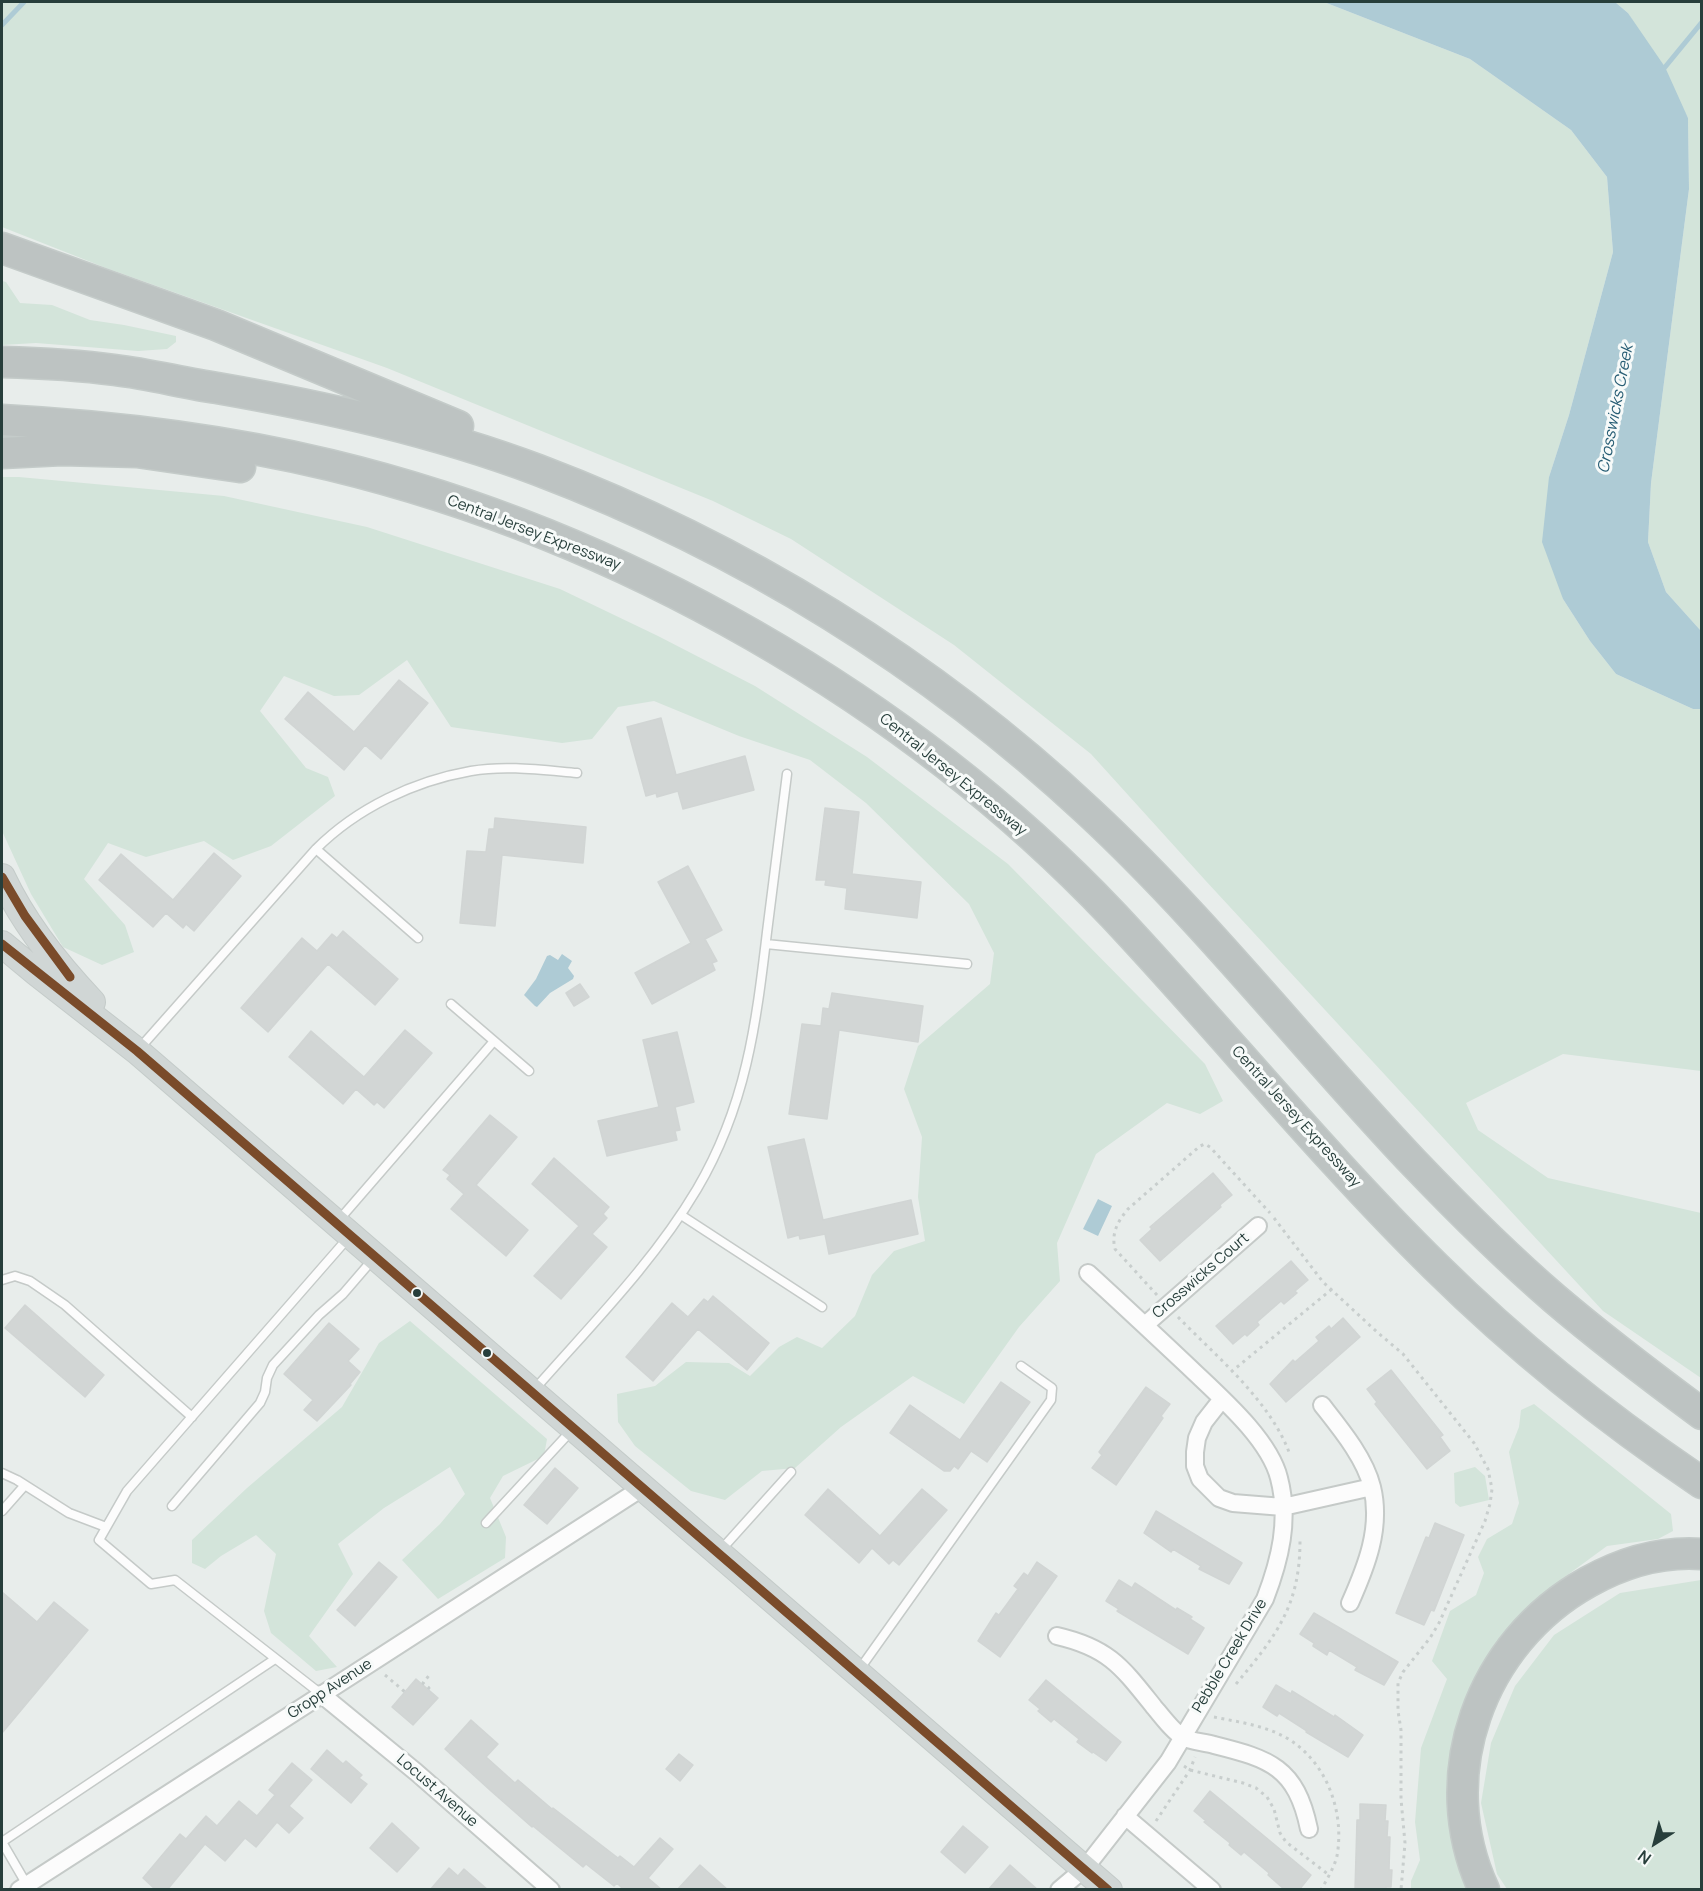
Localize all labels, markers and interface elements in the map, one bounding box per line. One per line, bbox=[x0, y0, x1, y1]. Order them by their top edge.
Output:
water label: Crosswicks Creek bbox=[1594, 343, 1638, 475]
street label: Central Jersey Expressway bbox=[445, 492, 623, 574]
street label: Central Jersey Expressway bbox=[876, 710, 1030, 840]
street label: Central Jersey Expressway bbox=[1228, 1043, 1364, 1191]
street label: Crosswicks Court bbox=[1149, 1229, 1253, 1323]
unlabelled marker bbox=[411, 1287, 423, 1299]
unlabelled marker bbox=[481, 1347, 493, 1359]
street label: Pebble Creek Drive bbox=[1189, 1596, 1271, 1716]
street label: Gropp Avenue bbox=[284, 1655, 376, 1723]
street label: Locust Avenue bbox=[393, 1751, 481, 1831]
north arrow bbox=[1625, 1813, 1685, 1873]
text: N bbox=[1633, 1845, 1656, 1870]

